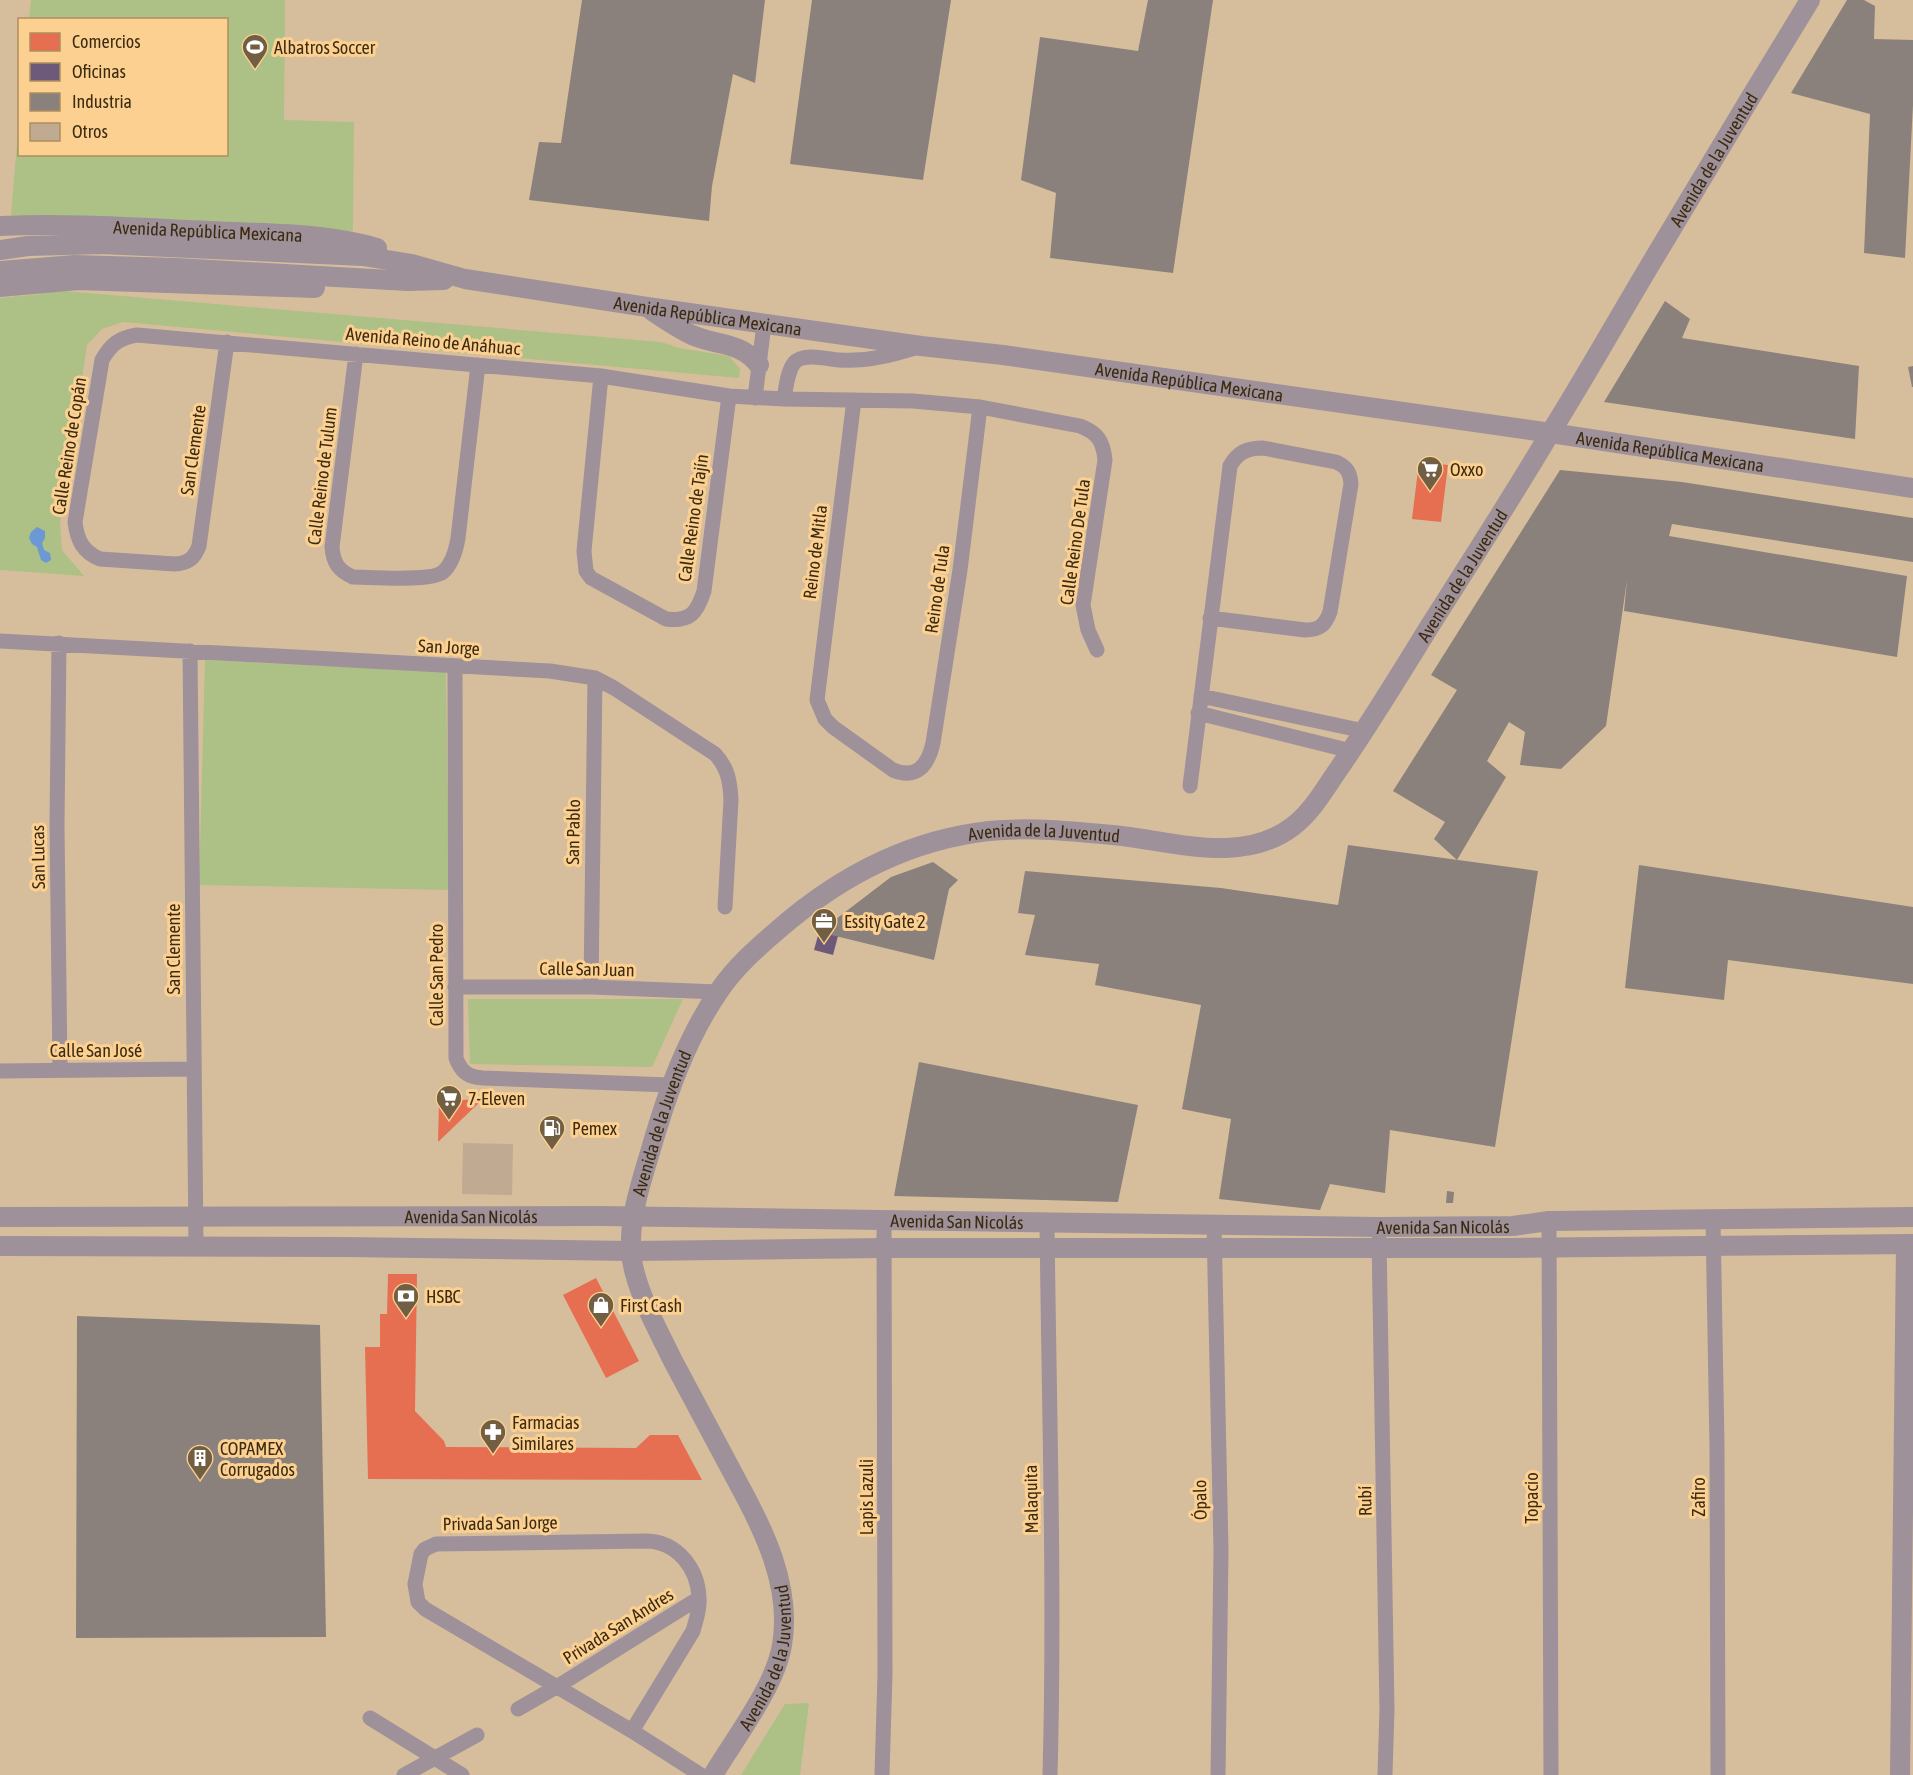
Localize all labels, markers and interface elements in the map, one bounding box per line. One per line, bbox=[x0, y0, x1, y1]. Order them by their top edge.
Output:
legend bbox=[18, 18, 228, 156]
text: Comercios bbox=[72, 31, 141, 52]
sports icon: Albatros Soccer bbox=[240, 32, 270, 70]
place label: Albatros Soccer bbox=[274, 37, 376, 58]
text: Oficinas bbox=[72, 61, 126, 82]
street label: Avenida de la Juventud bbox=[1665, 89, 1762, 230]
text: Industria bbox=[72, 91, 132, 112]
text: Otros bbox=[72, 121, 108, 142]
street label: Avenida República Mexicana bbox=[113, 216, 303, 246]
street label: Avenida República Mexicana bbox=[613, 292, 803, 339]
street label: Avenida Reino de Anáhuac bbox=[345, 323, 521, 359]
street label: Avenida República Mexicana bbox=[1094, 358, 1285, 405]
street label: Calle Reino de Copán bbox=[48, 376, 90, 516]
street label: San Clemente bbox=[176, 403, 210, 497]
street label: Calle Reino de Tulum bbox=[303, 406, 341, 546]
street label: Avenida República Mexicana bbox=[1575, 427, 1766, 476]
street label: Calle Reino de Tajín bbox=[674, 453, 712, 583]
supermarket icon: Oxxo bbox=[1415, 454, 1445, 492]
place label: Oxxo bbox=[1450, 459, 1483, 480]
street label: Calle Reino De Tula bbox=[1056, 478, 1094, 606]
street label: Reino de Mitla bbox=[799, 504, 831, 600]
street label: Avenida de la Juventud bbox=[1412, 505, 1512, 645]
street label: Reino de Tula bbox=[920, 543, 954, 635]
street label: San Jorge bbox=[418, 635, 480, 659]
street label: San Pablo bbox=[562, 799, 584, 865]
street label: Avenida de la Juventud bbox=[966, 819, 1121, 846]
street label: San Lucas bbox=[27, 825, 49, 889]
street label: San Clemente bbox=[163, 903, 184, 995]
office icon: Essity Gate 2 bbox=[809, 906, 839, 944]
place label: Essity Gate 2 bbox=[844, 911, 926, 932]
street label: Calle San Pedro bbox=[426, 924, 447, 1026]
street label: Calle San Juan bbox=[539, 958, 635, 980]
street label: Calle San José bbox=[50, 1040, 142, 1061]
street label: Avenida de la Juventud bbox=[627, 1047, 695, 1198]
supermarket icon: 7-Eleven bbox=[434, 1083, 464, 1121]
place label: 7-Eleven bbox=[468, 1088, 525, 1109]
fuel station icon: Pemex bbox=[537, 1113, 567, 1151]
place label: Pemex bbox=[572, 1118, 617, 1139]
street label: Avenida San Nicolás bbox=[404, 1206, 538, 1227]
street label: Avenida San Nicolás bbox=[890, 1210, 1024, 1232]
street label: Avenida San Nicolás bbox=[1376, 1216, 1510, 1238]
bank icon: HSBC bbox=[391, 1281, 421, 1319]
place label: HSBC bbox=[426, 1286, 461, 1307]
shop icon: First Cash bbox=[586, 1290, 616, 1328]
place label: First Cash bbox=[620, 1295, 682, 1316]
place label: Farmacias Similares bbox=[512, 1412, 579, 1454]
pharmacy icon: Farmacias Similares bbox=[478, 1417, 508, 1455]
place label: COPAMEX Corrugados bbox=[220, 1438, 295, 1480]
building icon: COPAMEX Corrugados bbox=[185, 1443, 215, 1481]
street label: Lapis Lazuli bbox=[856, 1459, 877, 1535]
street label: Malaquita bbox=[1020, 1465, 1042, 1533]
street label: Topacio bbox=[1521, 1472, 1542, 1524]
street label: Zafiro bbox=[1688, 1477, 1709, 1517]
street label: Ópalo bbox=[1189, 1480, 1211, 1520]
street label: Rubí bbox=[1354, 1486, 1376, 1516]
street label: Privada San Jorge bbox=[442, 1511, 558, 1535]
street label: Avenida de la Juventud bbox=[734, 1583, 795, 1734]
street label: Privada San Andres bbox=[559, 1584, 677, 1668]

